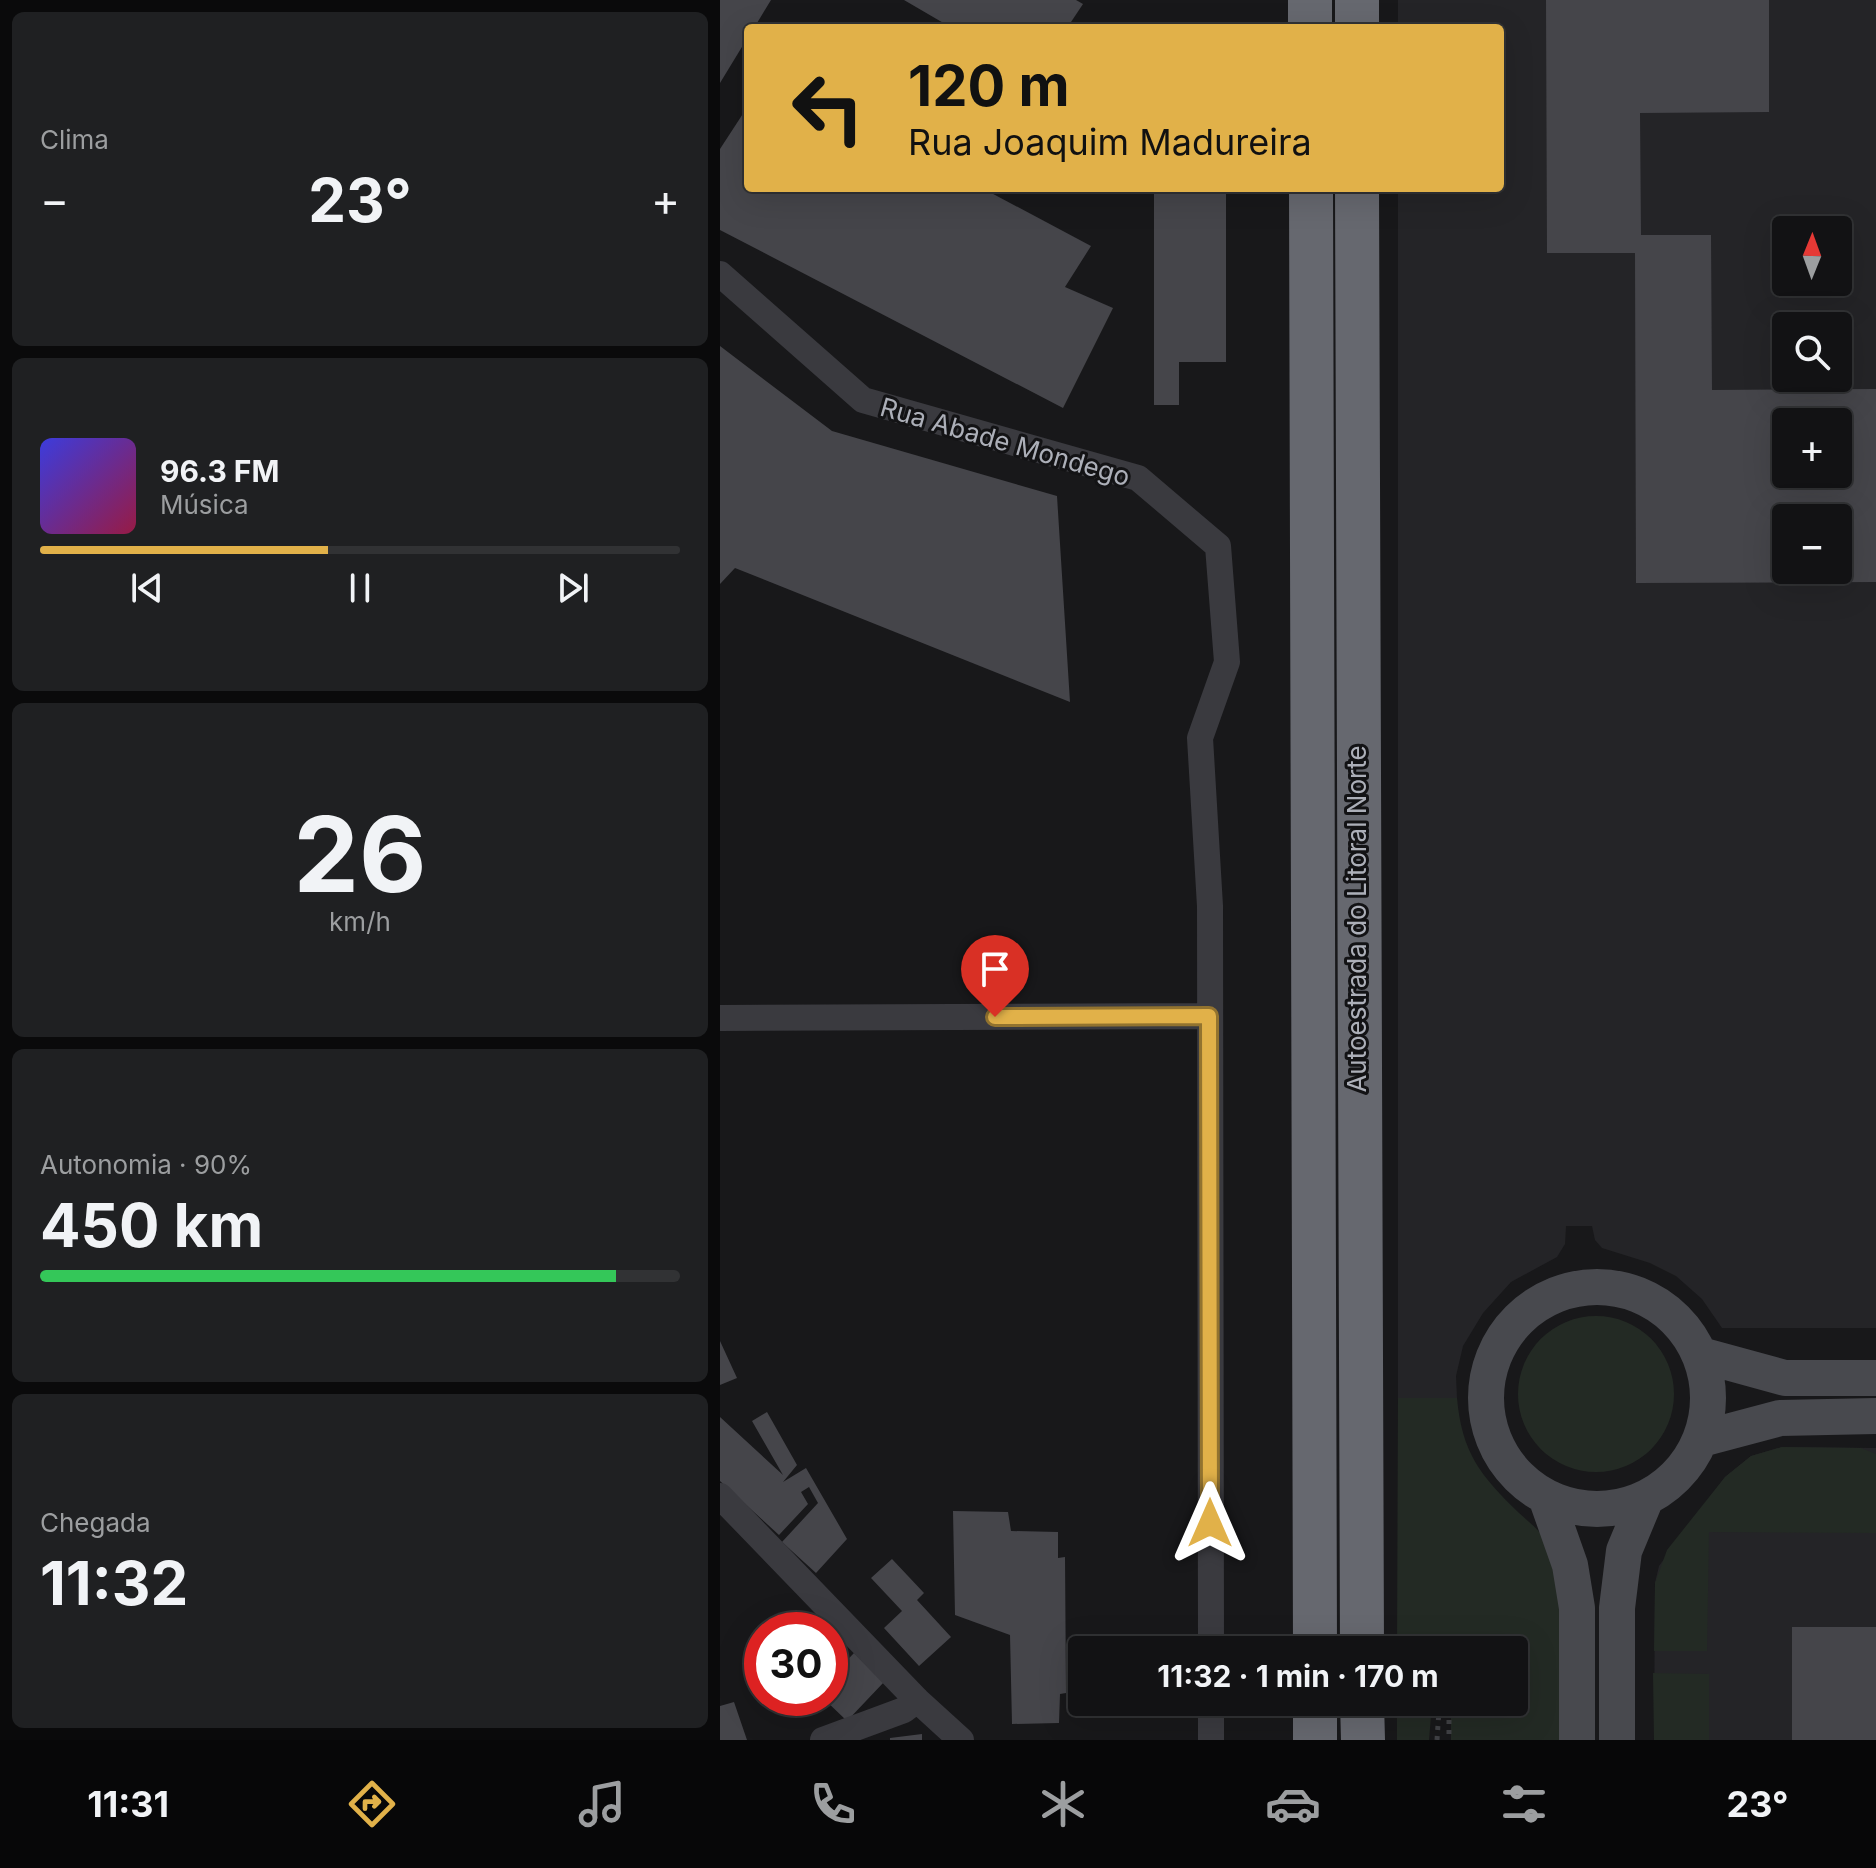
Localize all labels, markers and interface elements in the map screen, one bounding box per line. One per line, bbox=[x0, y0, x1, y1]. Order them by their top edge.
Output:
text: 120 m bbox=[908, 52, 1070, 120]
icon: left bbox=[776, 56, 880, 160]
text: Rua Joaquim Madureira bbox=[908, 120, 1312, 164]
text: Clima bbox=[40, 124, 109, 155]
text: 23° bbox=[308, 164, 412, 236]
text: − bbox=[40, 173, 69, 227]
text: + bbox=[651, 173, 680, 227]
north arrow bbox=[1772, 216, 1852, 296]
map controls bbox=[1772, 216, 1852, 584]
button: search bbox=[1772, 312, 1852, 392]
street label: Rua Abade Mondego bbox=[877, 391, 1133, 492]
button: + bbox=[1772, 408, 1852, 488]
text: 96.3 FM bbox=[160, 453, 279, 489]
text: Música bbox=[160, 489, 249, 520]
button: − bbox=[1772, 504, 1852, 584]
icon: previous bbox=[125, 566, 169, 610]
icon: pause bbox=[338, 566, 382, 610]
icon: next bbox=[551, 566, 595, 610]
street label: Autoestrada do Litoral Norte bbox=[1341, 745, 1372, 1093]
text: 26 bbox=[293, 791, 427, 917]
text: km/h bbox=[329, 906, 391, 937]
pin bbox=[961, 935, 1029, 1017]
icon: arrive bbox=[973, 947, 1017, 991]
text: Autonomia · 90% bbox=[40, 1149, 252, 1180]
text: 450 km bbox=[40, 1189, 263, 1261]
position arrow bbox=[1168, 1481, 1252, 1565]
text: Chegada bbox=[40, 1507, 151, 1538]
text: 11:32 bbox=[40, 1547, 188, 1619]
speed limit sign: 30 bbox=[744, 1612, 848, 1716]
text: 11:32 · 1 min · 170 m bbox=[1157, 1658, 1439, 1694]
icon: directions bbox=[344, 1776, 400, 1832]
icon: music bbox=[574, 1776, 630, 1832]
icon: phone bbox=[805, 1776, 861, 1832]
icon: climate bbox=[1035, 1776, 1091, 1832]
icon: car bbox=[1265, 1776, 1321, 1832]
icon: filters bbox=[1496, 1776, 1552, 1832]
text: 11:31 bbox=[87, 1782, 169, 1826]
text: 23° bbox=[1726, 1782, 1789, 1826]

